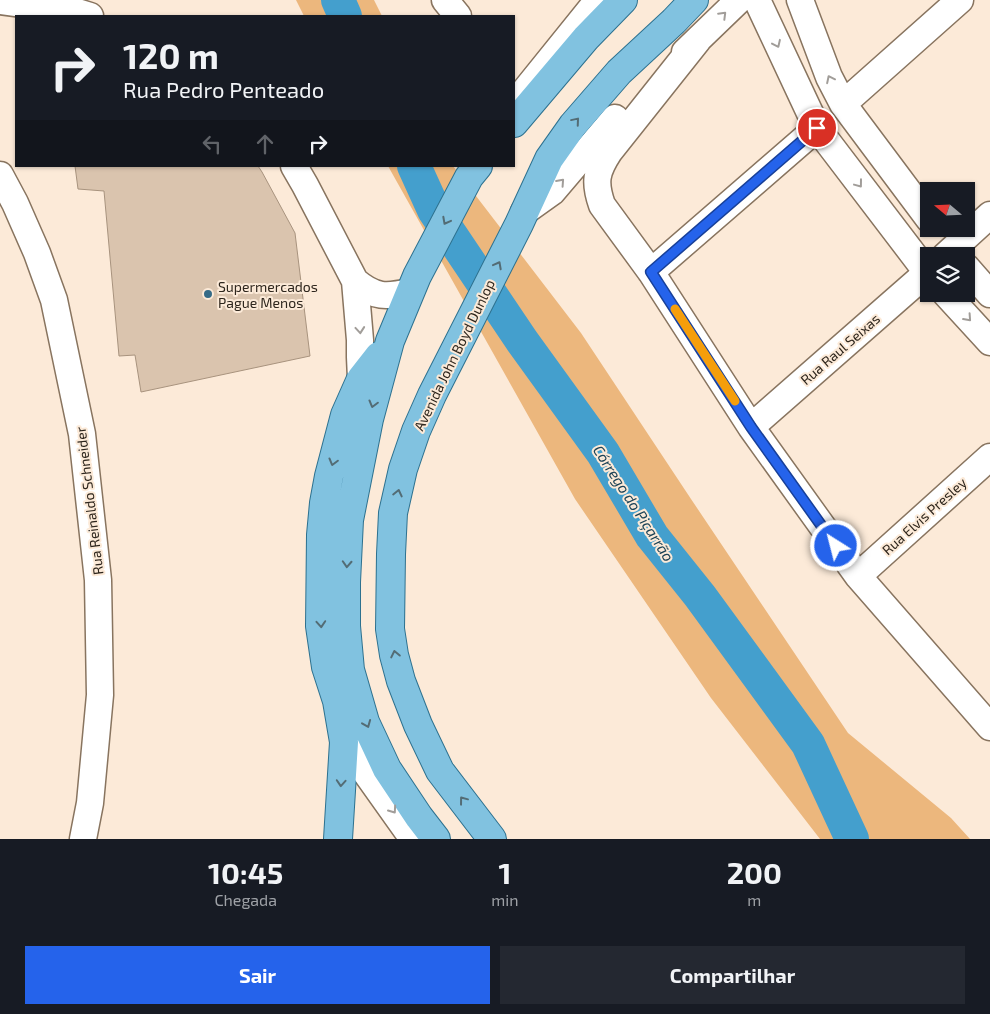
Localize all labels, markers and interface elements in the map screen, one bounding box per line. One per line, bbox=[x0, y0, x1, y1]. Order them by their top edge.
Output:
one-way arrow bbox=[717, 12, 726, 21]
text: 120 m bbox=[123, 34, 219, 76]
icon: right bbox=[40, 35, 105, 100]
one-way arrow bbox=[771, 39, 782, 48]
one-way arrow bbox=[826, 75, 837, 84]
text: Rua Pedro Penteado bbox=[123, 76, 324, 102]
pin bbox=[796, 107, 838, 149]
icon: arrive bbox=[803, 114, 831, 142]
one-way arrow bbox=[571, 118, 579, 127]
icon: left bbox=[198, 130, 226, 158]
icon: ahead bbox=[251, 130, 279, 158]
icon: right bbox=[304, 130, 332, 158]
one-way arrow bbox=[556, 178, 565, 187]
one-way arrow bbox=[853, 178, 862, 188]
north arrow bbox=[920, 182, 975, 238]
map controls bbox=[920, 182, 975, 302]
one-way arrow bbox=[442, 215, 452, 224]
button: layers bbox=[920, 247, 975, 302]
one-way arrow bbox=[492, 261, 502, 270]
street label: Avenida John Boyd Dunlop bbox=[410, 277, 498, 433]
place label: Supermercados Pague Menos bbox=[218, 278, 318, 311]
marker: Supermercados Pague Menos bbox=[202, 288, 214, 300]
street label: Rua Raul Seixas bbox=[797, 310, 883, 388]
one-way arrow bbox=[962, 312, 971, 321]
one-way arrow bbox=[354, 326, 365, 334]
one-way arrow bbox=[368, 400, 379, 409]
street label: Rua Reinaldo Schneider bbox=[71, 426, 107, 576]
water label: Córrego do Piçarrão bbox=[589, 442, 678, 565]
one-way arrow bbox=[328, 458, 338, 466]
street label: Rua Elvis Presley bbox=[878, 473, 970, 558]
one-way arrow bbox=[392, 488, 402, 497]
position arrow bbox=[809, 519, 861, 571]
one-way arrow bbox=[341, 561, 352, 569]
one-way arrow bbox=[315, 620, 326, 628]
one-way arrow bbox=[390, 650, 400, 659]
one-way arrow bbox=[361, 719, 371, 728]
one-way arrow bbox=[336, 780, 347, 788]
one-way arrow bbox=[460, 797, 468, 806]
one-way arrow bbox=[387, 805, 396, 814]
text: 10:45 bbox=[208, 854, 283, 890]
text: 1 bbox=[499, 854, 511, 890]
text: 200 bbox=[727, 854, 782, 890]
text: Chegada bbox=[214, 890, 277, 909]
text: min bbox=[491, 890, 519, 909]
text: m bbox=[747, 890, 761, 909]
button: Sair bbox=[25, 946, 490, 1004]
button: Compartilhar bbox=[500, 946, 965, 1004]

